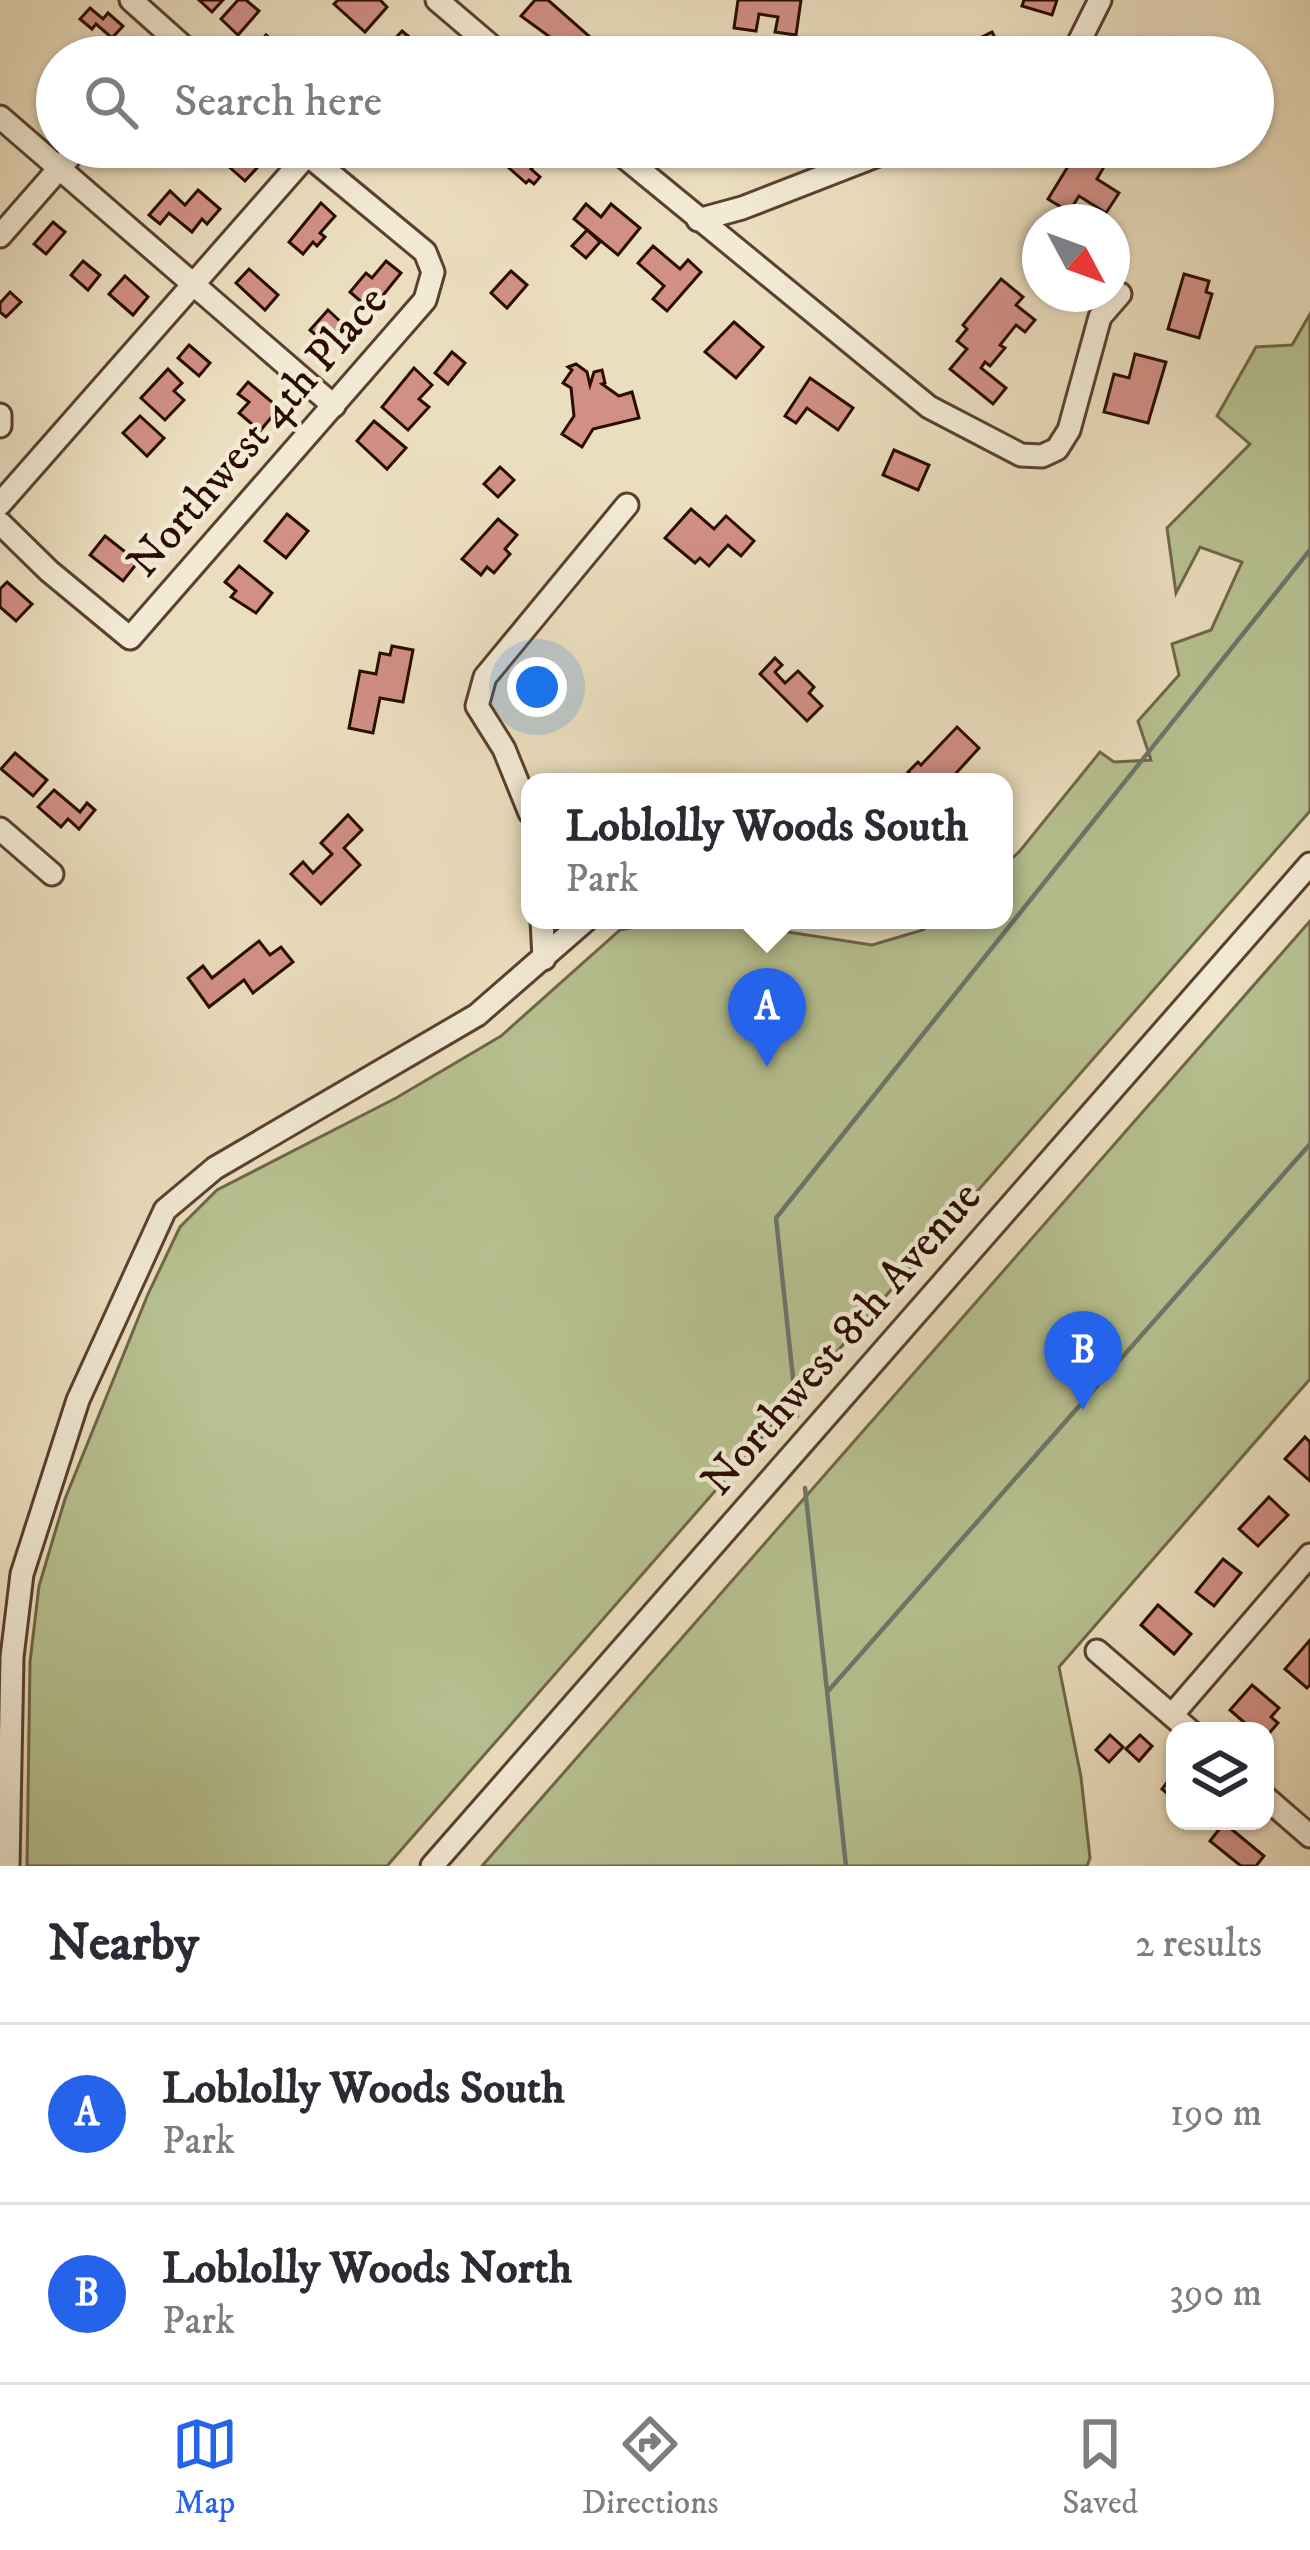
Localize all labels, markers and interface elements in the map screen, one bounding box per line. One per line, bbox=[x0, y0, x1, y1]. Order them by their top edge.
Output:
search box bbox=[36, 36, 1274, 168]
icon: search bbox=[78, 69, 144, 135]
text: Search here bbox=[174, 74, 382, 130]
north arrow bbox=[1022, 204, 1130, 312]
street label: Northwest 4th Place bbox=[116, 274, 400, 590]
your location bbox=[507, 657, 567, 717]
popup bbox=[521, 773, 1013, 929]
text: Loblolly Woods South bbox=[566, 799, 968, 855]
text: Park bbox=[566, 855, 638, 904]
pin: A bbox=[728, 968, 806, 1067]
street label: Northwest 8th Avenue bbox=[690, 1170, 994, 1508]
pin: B bbox=[1044, 1311, 1122, 1410]
map controls bbox=[1166, 1722, 1274, 1830]
button: layers bbox=[1166, 1722, 1274, 1830]
text: Nearby bbox=[48, 1912, 199, 1976]
text: 2 results bbox=[1135, 1920, 1262, 1969]
text: Loblolly Woods South bbox=[162, 2061, 565, 2117]
text: A bbox=[75, 2089, 99, 2138]
text: 190 m bbox=[1170, 2089, 1262, 2138]
text: Park bbox=[162, 2117, 235, 2166]
text: Loblolly Woods North bbox=[162, 2241, 572, 2297]
text: B bbox=[75, 2269, 99, 2318]
text: 390 m bbox=[1169, 2269, 1262, 2318]
text: Park bbox=[162, 2297, 235, 2346]
tab: Map bbox=[172, 2411, 238, 2524]
tab: Directions bbox=[582, 2411, 718, 2524]
tab: Saved bbox=[1062, 2411, 1138, 2524]

